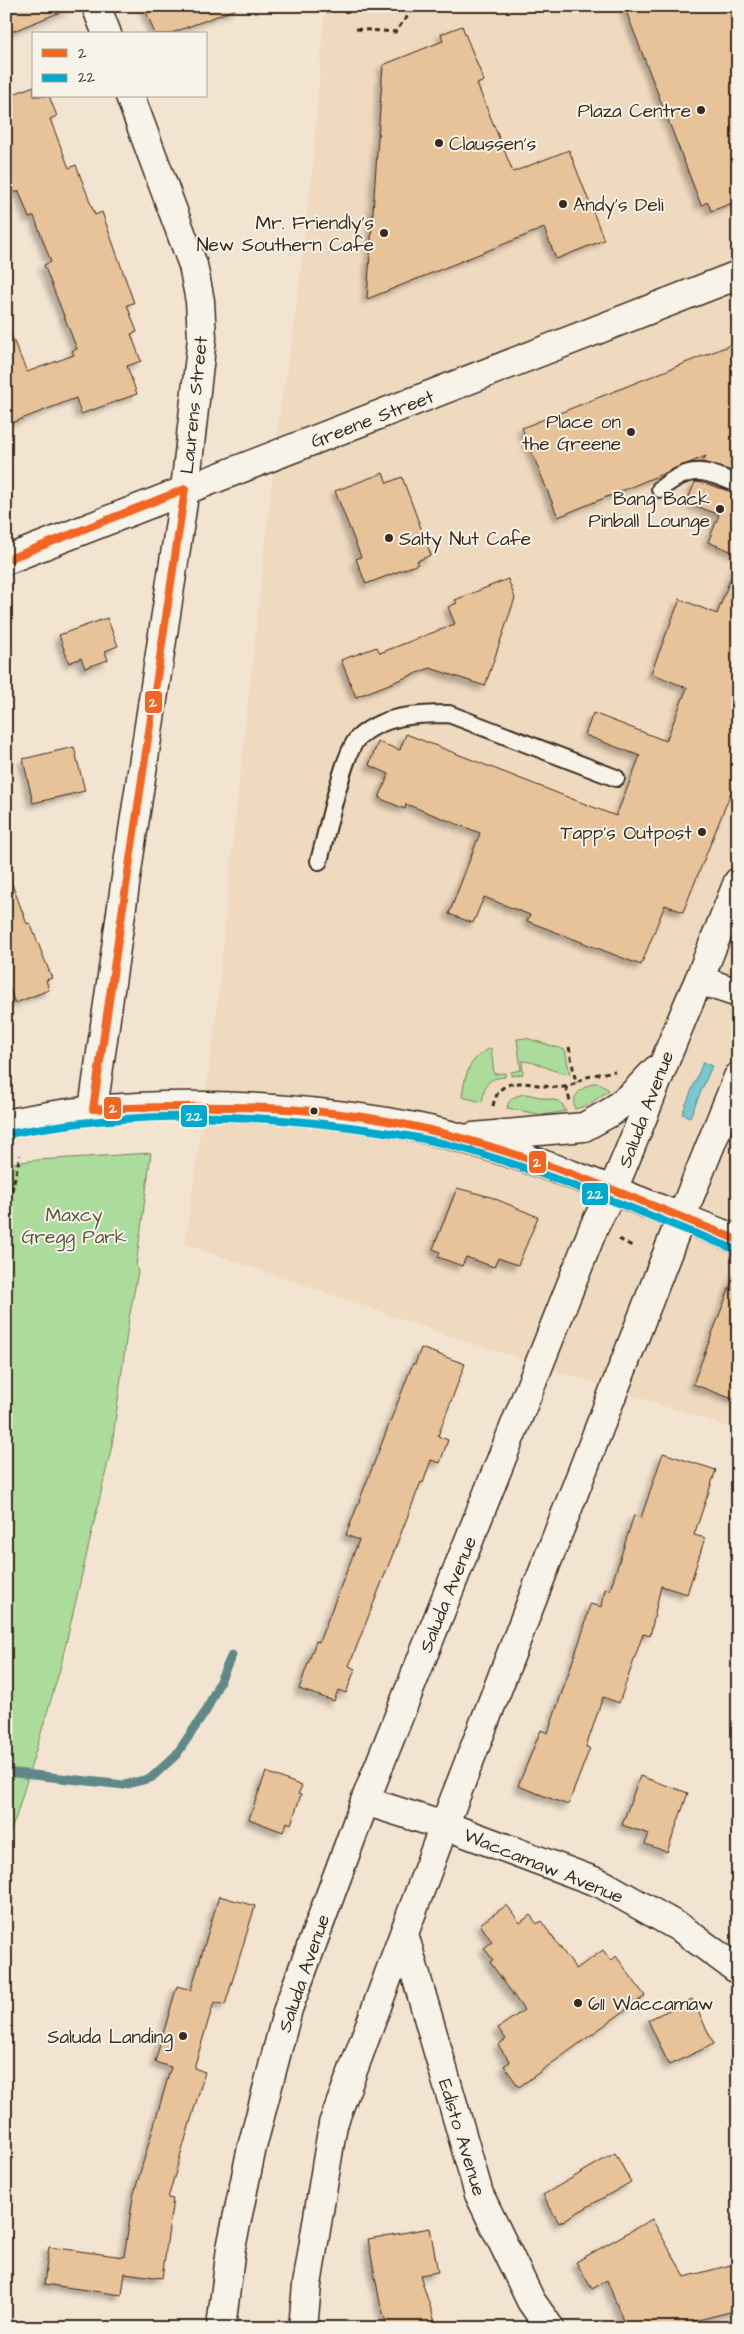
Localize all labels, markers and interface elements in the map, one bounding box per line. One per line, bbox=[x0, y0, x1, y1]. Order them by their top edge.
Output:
legend bbox=[32, 32, 208, 98]
text: 2 bbox=[78, 43, 87, 64]
text: 22 bbox=[78, 67, 96, 88]
place label: Plaza Centre bbox=[578, 98, 691, 125]
marker: Plaza Centre bbox=[695, 104, 707, 116]
place label: Claussen's bbox=[449, 131, 536, 158]
marker: Claussen's bbox=[433, 137, 445, 149]
place label: Andy's Deli bbox=[573, 192, 664, 220]
marker: Andy's Deli bbox=[557, 198, 569, 210]
place label: Mr. Friendly's New Southern Cafe bbox=[197, 210, 374, 259]
marker: Mr. Friendly's New Southern Cafe bbox=[378, 227, 390, 239]
street label: Laurens Street bbox=[174, 335, 215, 475]
street label: Greene Street bbox=[307, 383, 438, 455]
place label: Place on the Greene bbox=[522, 409, 621, 458]
marker: Place on the Greene bbox=[625, 426, 637, 438]
place label: Bang Back Pinball Lounge bbox=[589, 486, 710, 536]
marker: Bang Back Pinball Lounge bbox=[714, 503, 726, 515]
place label: Salty Nut Cafe bbox=[399, 526, 531, 554]
marker: Salty Nut Cafe bbox=[383, 532, 395, 544]
line badge: 2 bbox=[144, 690, 163, 714]
text: 2 bbox=[148, 693, 158, 713]
place label: Tapp's Outpost bbox=[561, 820, 692, 847]
marker: Tapp's Outpost bbox=[696, 826, 708, 838]
street label: Saluda Avenue bbox=[612, 1047, 681, 1172]
line badge: 2 bbox=[103, 1096, 122, 1120]
text: 2 bbox=[108, 1099, 118, 1119]
line badge: 22 bbox=[180, 1104, 208, 1128]
unlabelled marker bbox=[309, 1106, 319, 1116]
text: 22 bbox=[185, 1107, 203, 1127]
line badge: 2 bbox=[528, 1150, 547, 1174]
text: 2 bbox=[532, 1153, 542, 1173]
line badge: 22 bbox=[581, 1182, 609, 1206]
text: 22 bbox=[586, 1185, 604, 1205]
park label: Maxcy Gregg Park bbox=[21, 1202, 127, 1252]
street label: Saluda Avenue bbox=[413, 1532, 484, 1657]
street label: Waccamaw Avenue bbox=[459, 1822, 627, 1911]
street label: Saluda Avenue bbox=[272, 1911, 337, 2036]
place label: 611 Waccamaw bbox=[588, 1991, 713, 2018]
marker: 611 Waccamaw bbox=[572, 1997, 584, 2009]
place label: Saluda Landing bbox=[47, 2024, 173, 2052]
marker: Saluda Landing bbox=[177, 2030, 189, 2042]
street label: Edisto Avenue bbox=[431, 2076, 492, 2199]

